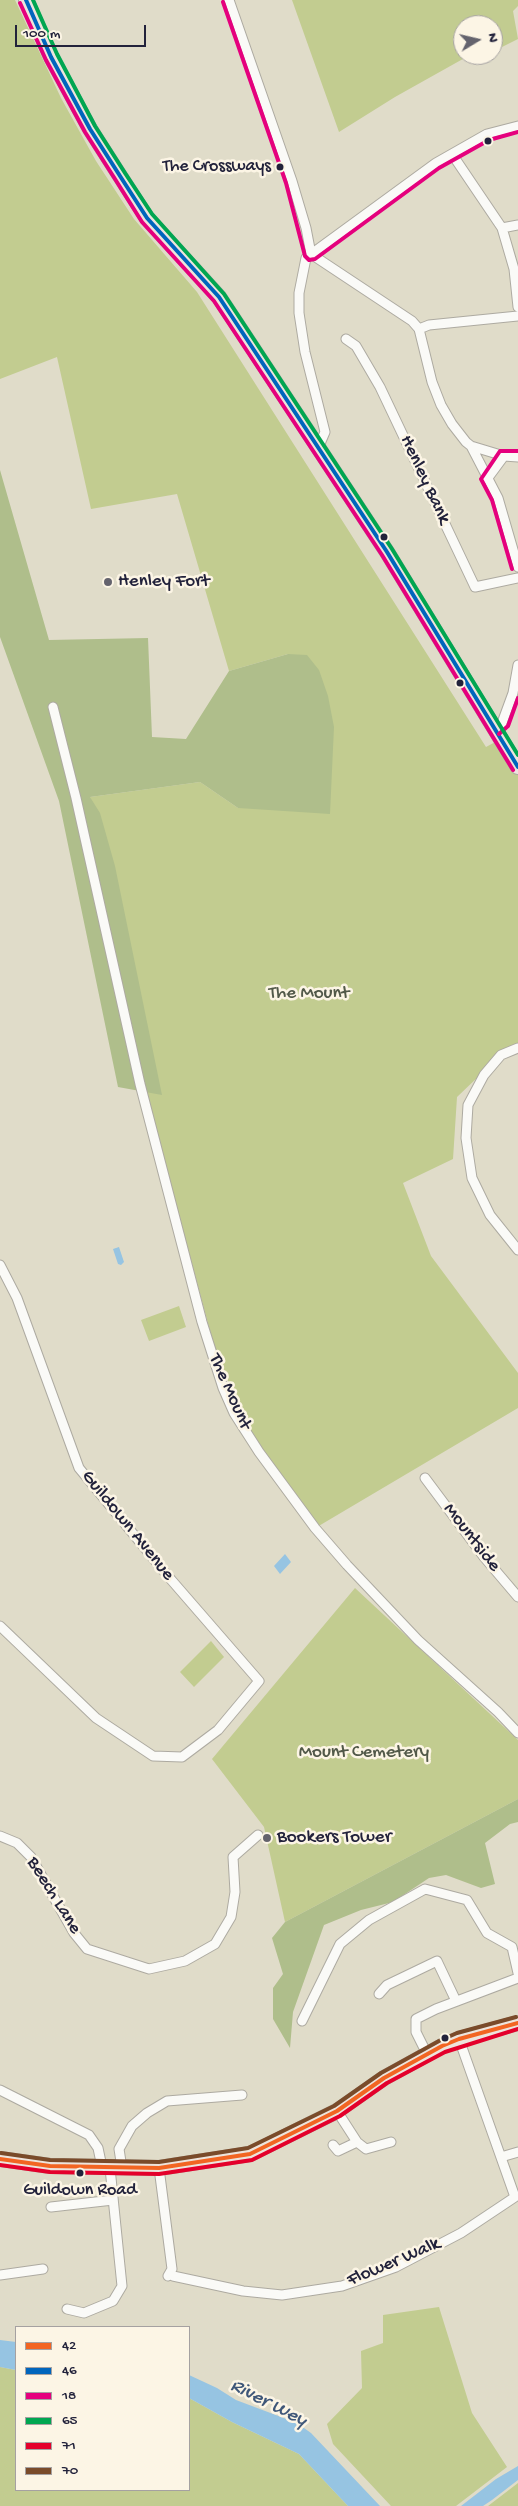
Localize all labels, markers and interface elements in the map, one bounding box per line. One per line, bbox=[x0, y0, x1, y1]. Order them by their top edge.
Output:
scale bar bbox=[18, 15, 149, 47]
north arrow bbox=[453, 15, 503, 65]
text: 100 m bbox=[23, 25, 60, 43]
text: N bbox=[483, 32, 501, 44]
unlabelled marker bbox=[483, 136, 493, 146]
place label: The Crossways bbox=[163, 156, 271, 178]
marker: The Crossways bbox=[275, 162, 285, 172]
street label: Henley Bank bbox=[394, 432, 454, 528]
unlabelled marker bbox=[379, 532, 389, 542]
place label: Henley Fort bbox=[118, 571, 210, 593]
marker: Henley Fort bbox=[102, 576, 114, 588]
unlabelled marker bbox=[455, 678, 465, 688]
park label: The Mount bbox=[269, 983, 349, 1005]
street label: The Mount bbox=[202, 1351, 256, 1433]
street label: Guildown Avenue bbox=[75, 1466, 179, 1586]
street label: Mountside bbox=[437, 1499, 505, 1577]
park label: Mount Cemetery bbox=[299, 1742, 429, 1764]
place label: Bookers Tower bbox=[277, 1827, 391, 1849]
marker: Bookers Tower bbox=[261, 1832, 273, 1844]
street label: Beech Lane bbox=[20, 1853, 86, 1939]
unlabelled marker bbox=[440, 2033, 450, 2043]
marker: Guildown Road bbox=[75, 2168, 85, 2178]
place label: Guildown Road bbox=[23, 2180, 137, 2202]
street label: Flower Walk bbox=[344, 2233, 444, 2293]
legend bbox=[15, 2326, 190, 2491]
text: 42 bbox=[62, 2337, 76, 2355]
text: 46 bbox=[62, 2362, 77, 2380]
water label: River Wey bbox=[226, 2374, 310, 2434]
text: 18 bbox=[62, 2387, 76, 2405]
text: 65 bbox=[62, 2412, 78, 2430]
text: 71 bbox=[62, 2437, 76, 2455]
text: 70 bbox=[62, 2462, 78, 2480]

